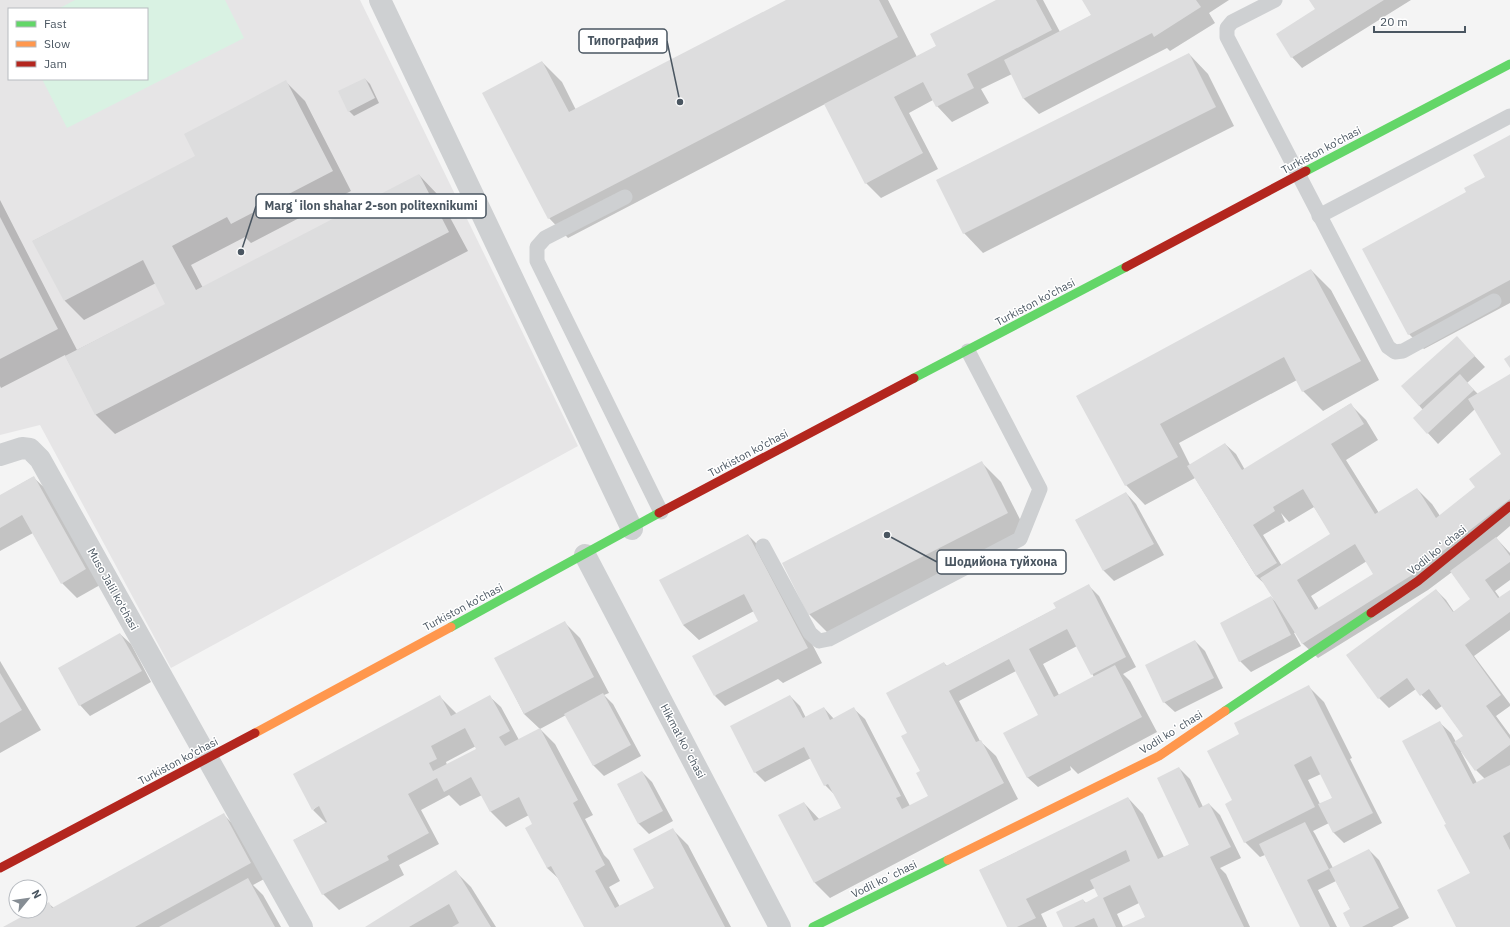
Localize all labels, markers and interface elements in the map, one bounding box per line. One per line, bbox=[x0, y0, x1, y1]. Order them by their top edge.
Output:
legend bbox=[8, 8, 148, 80]
scale bar bbox=[1374, 8, 1465, 34]
text: 20 m bbox=[1380, 14, 1408, 29]
text: Fast bbox=[44, 16, 67, 31]
callout: Типография bbox=[579, 29, 667, 53]
text: Типография bbox=[587, 33, 659, 48]
text: Slow bbox=[44, 36, 70, 51]
text: Jam bbox=[44, 56, 67, 71]
street label: Turkiston ko’chasi bbox=[1279, 123, 1363, 177]
callout: Margʻilon shahar 2-son politexnikumi bbox=[256, 194, 486, 218]
text: Margʻilon shahar 2-son politexnikumi bbox=[264, 198, 478, 213]
street label: Turkiston ko’chasi bbox=[993, 275, 1077, 329]
street label: Turkiston ko’chasi bbox=[706, 426, 790, 480]
street label: Vodil koʻchasi bbox=[1405, 522, 1469, 578]
street label: Muso Jalil ko'chasi bbox=[85, 545, 141, 633]
callout: Шодийона туйхона bbox=[937, 550, 1066, 574]
text: Шодийона туйхона bbox=[945, 554, 1058, 569]
street label: Turkiston ko’chasi bbox=[421, 580, 505, 634]
street label: Hikmat koʻchasi bbox=[657, 701, 709, 781]
street label: Vodil koʻchasi bbox=[1137, 707, 1205, 757]
street label: Turkiston ko’chasi bbox=[136, 734, 220, 788]
street label: Vodil koʻchasi bbox=[849, 857, 919, 901]
north arrow bbox=[8, 879, 48, 919]
text: N bbox=[29, 887, 45, 901]

